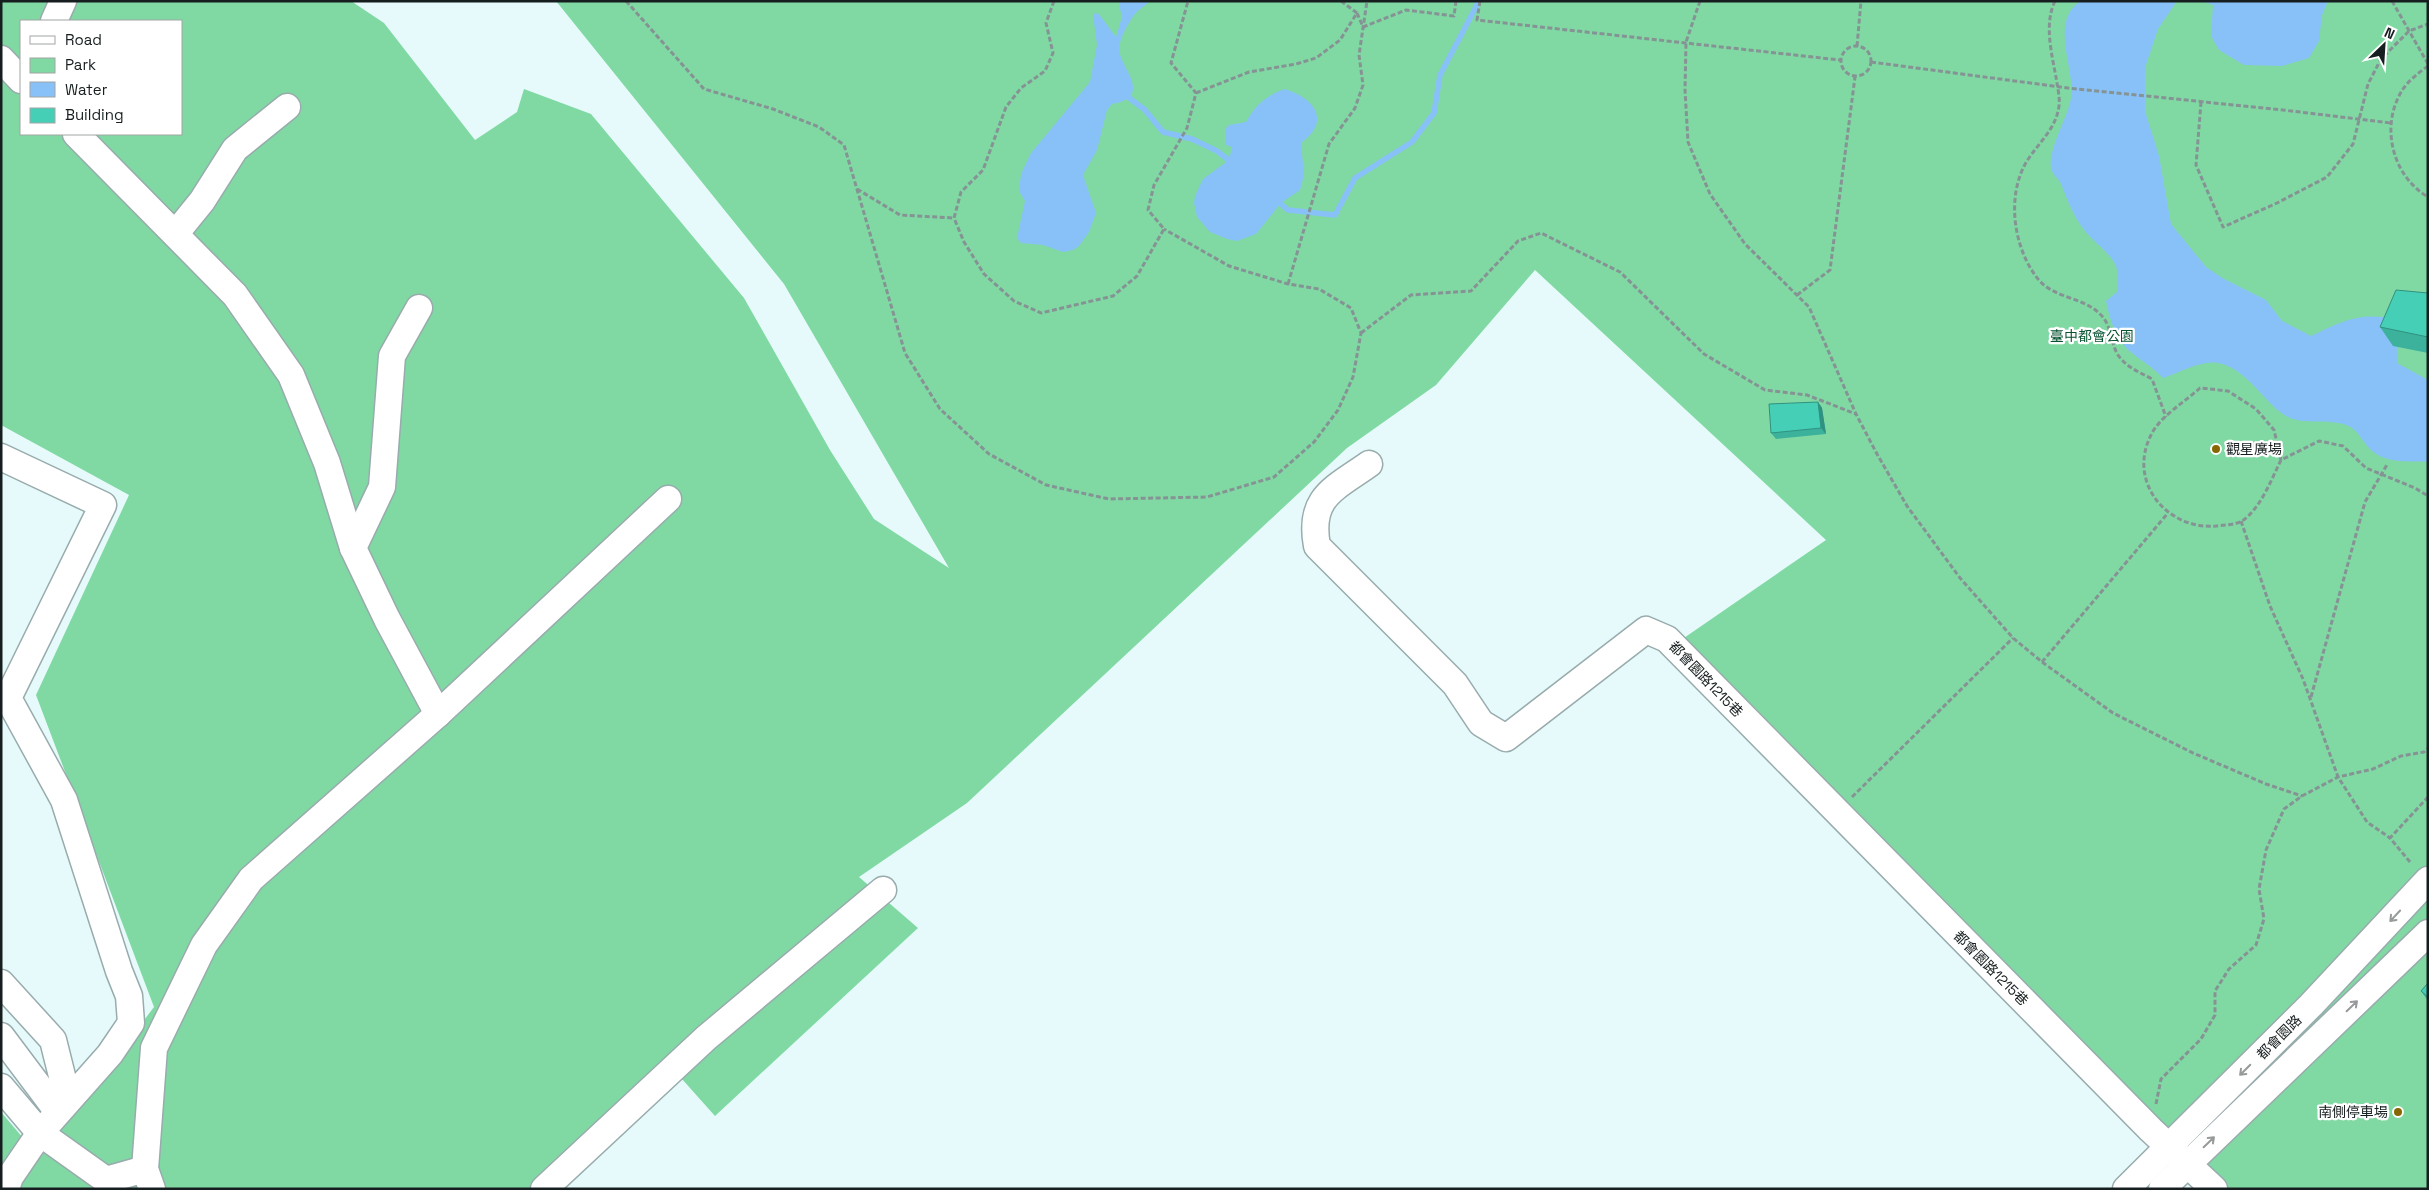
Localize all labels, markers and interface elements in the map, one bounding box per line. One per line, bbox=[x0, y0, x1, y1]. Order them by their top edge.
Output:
legend bbox=[20, 20, 182, 135]
north arrow bbox=[2359, 20, 2409, 70]
text: N bbox=[2381, 23, 2398, 43]
text: Road bbox=[65, 30, 102, 49]
text: Park bbox=[65, 55, 96, 74]
text: Water bbox=[65, 80, 108, 99]
text: Building bbox=[65, 105, 124, 124]
park label: 臺中都會公園 bbox=[2050, 327, 2134, 345]
place label: 觀星廣場 bbox=[2226, 440, 2282, 458]
marker: 觀星廣場 bbox=[2210, 443, 2222, 455]
street label: 都會園路1215巷 bbox=[1665, 637, 1747, 721]
one-way arrow bbox=[2389, 909, 2400, 922]
street label: 都會園路1215巷 bbox=[1950, 927, 2032, 1009]
one-way arrow bbox=[2346, 1000, 2359, 1012]
street label: 都會園路 bbox=[2253, 1011, 2305, 1063]
one-way arrow bbox=[2239, 1064, 2251, 1077]
place label: 南側停車場 bbox=[2318, 1103, 2388, 1121]
marker: 南側停車場 bbox=[2392, 1106, 2404, 1118]
one-way arrow bbox=[2203, 1136, 2216, 1148]

